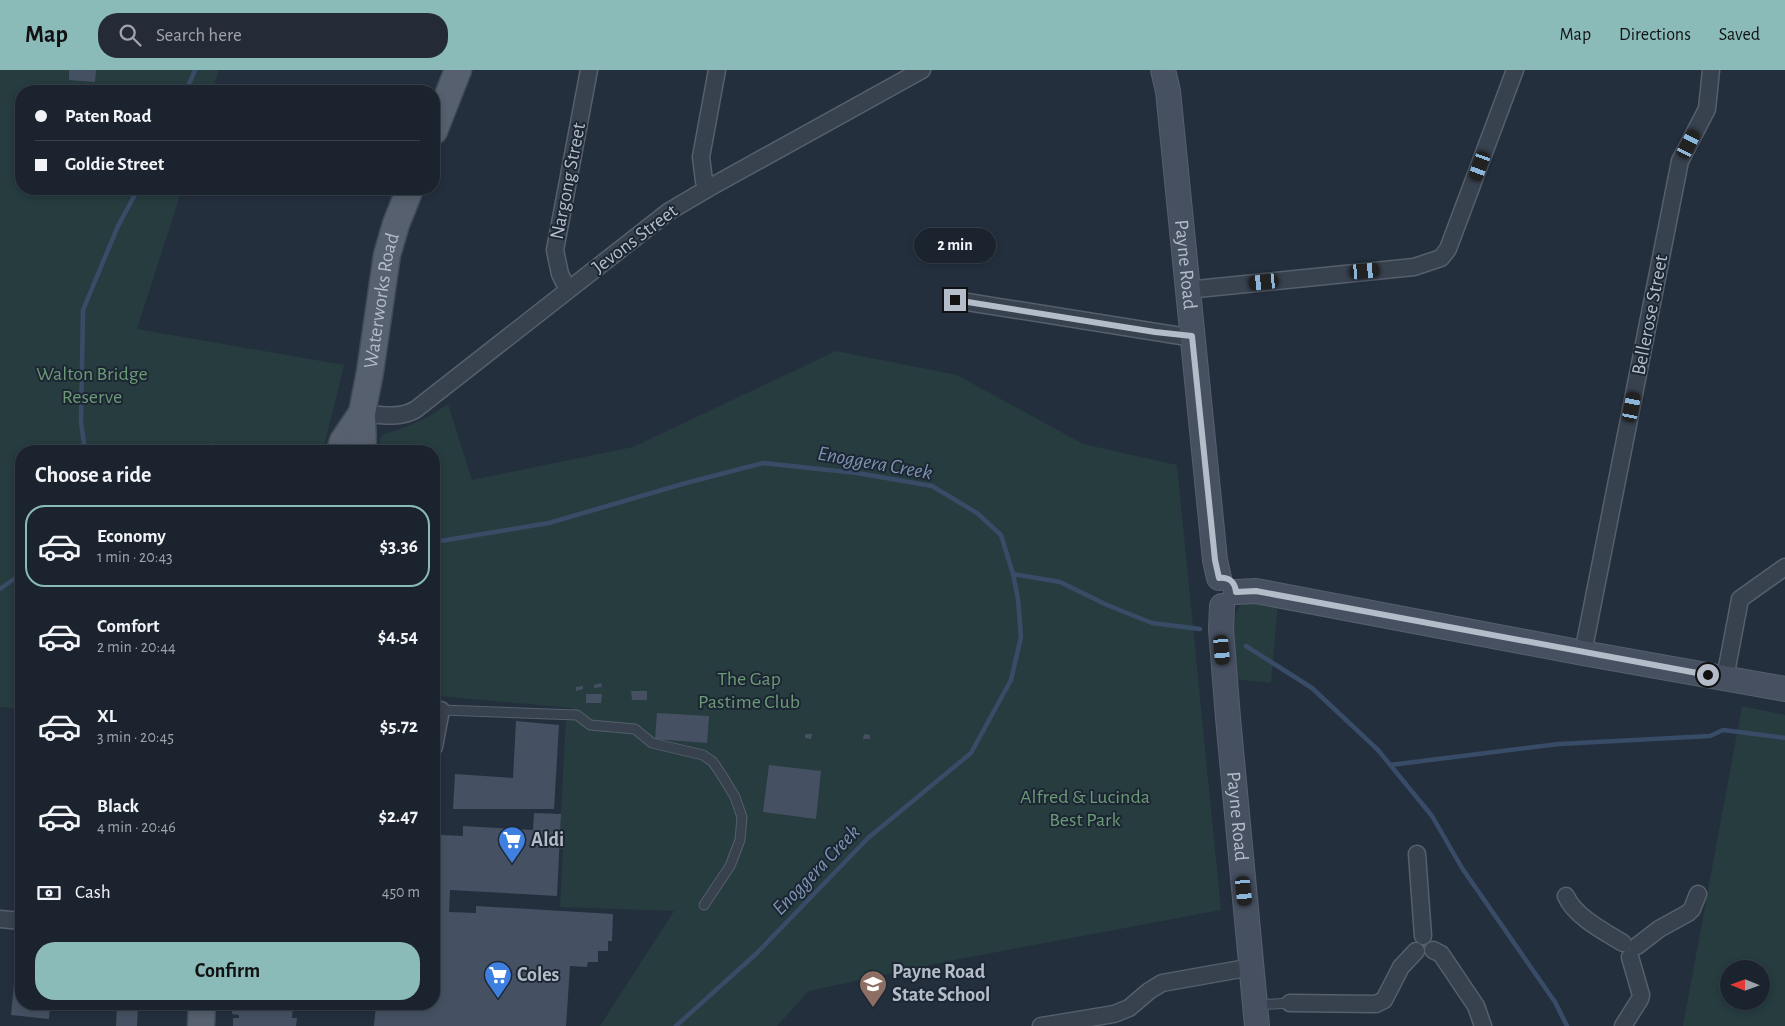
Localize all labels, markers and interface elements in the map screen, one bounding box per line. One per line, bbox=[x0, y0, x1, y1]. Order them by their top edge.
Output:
search box bbox=[98, 13, 448, 58]
icon: search bbox=[116, 21, 144, 49]
text: Map bbox=[25, 23, 68, 47]
text: Search here bbox=[156, 26, 242, 45]
text: Map bbox=[1560, 26, 1591, 44]
text: Directions bbox=[1619, 26, 1691, 44]
text: Saved bbox=[1719, 26, 1760, 44]
text: Paten Road bbox=[65, 107, 152, 126]
street label: Nargong Street bbox=[547, 120, 589, 241]
car bbox=[1675, 127, 1702, 161]
car bbox=[1467, 149, 1492, 183]
text: Goldie Street bbox=[65, 155, 164, 174]
street label: Jevons Street bbox=[589, 200, 682, 277]
street label: Payne Road bbox=[1171, 219, 1200, 310]
callout: 2 min bbox=[914, 228, 996, 262]
street label: Waterworks Road bbox=[361, 231, 403, 370]
text: 2 min bbox=[937, 237, 973, 253]
street label: Bellerose Street bbox=[1629, 253, 1672, 377]
car bbox=[1349, 262, 1380, 280]
car bbox=[1248, 273, 1279, 291]
route end bbox=[944, 289, 966, 311]
park label: Walton Bridge Reserve bbox=[36, 364, 148, 407]
car bbox=[1621, 391, 1642, 423]
water label: Enoggera Creek bbox=[816, 443, 934, 483]
text: Choose a ride bbox=[35, 464, 151, 486]
icon: car bbox=[37, 524, 82, 569]
text: Economy bbox=[97, 527, 166, 546]
text: $3.36 bbox=[380, 537, 418, 556]
text: 1 min · 20:43 bbox=[97, 549, 173, 565]
icon: car bbox=[37, 614, 82, 659]
text: Comfort bbox=[97, 617, 159, 636]
text: $4.54 bbox=[378, 627, 418, 646]
car bbox=[1213, 634, 1230, 666]
text: 2 min · 20:44 bbox=[97, 639, 176, 655]
route start bbox=[1697, 664, 1719, 686]
park label: The Gap Pastime Club bbox=[698, 669, 800, 712]
icon: car bbox=[37, 704, 82, 749]
text: XL bbox=[97, 707, 117, 726]
text: $5.72 bbox=[380, 717, 418, 736]
text: 3 min · 20:45 bbox=[97, 729, 174, 745]
street label: Payne Road bbox=[1223, 770, 1251, 862]
park label: Alfred & Lucinda Best Park bbox=[1020, 787, 1150, 830]
icon: car bbox=[37, 794, 82, 839]
text: Black bbox=[97, 797, 139, 816]
text: $2.47 bbox=[378, 807, 418, 826]
text: 4 min · 20:46 bbox=[97, 819, 176, 835]
water label: Enoggera Creek bbox=[768, 821, 864, 919]
supermarket icon: Aldi bbox=[497, 825, 527, 864]
place label: Aldi bbox=[531, 830, 564, 850]
car bbox=[1234, 875, 1253, 907]
icon: cash bbox=[35, 879, 63, 907]
text: Cash bbox=[75, 883, 111, 902]
text: 450 m bbox=[382, 884, 420, 900]
button: Confirm bbox=[35, 942, 420, 1000]
supermarket icon: Coles bbox=[483, 960, 513, 999]
north arrow bbox=[1720, 960, 1770, 1010]
map controls bbox=[1720, 960, 1770, 1010]
place label: Payne Road State School bbox=[892, 962, 990, 1005]
place label: Coles bbox=[517, 965, 560, 985]
school or university icon: Payne Road State School bbox=[858, 969, 888, 1008]

